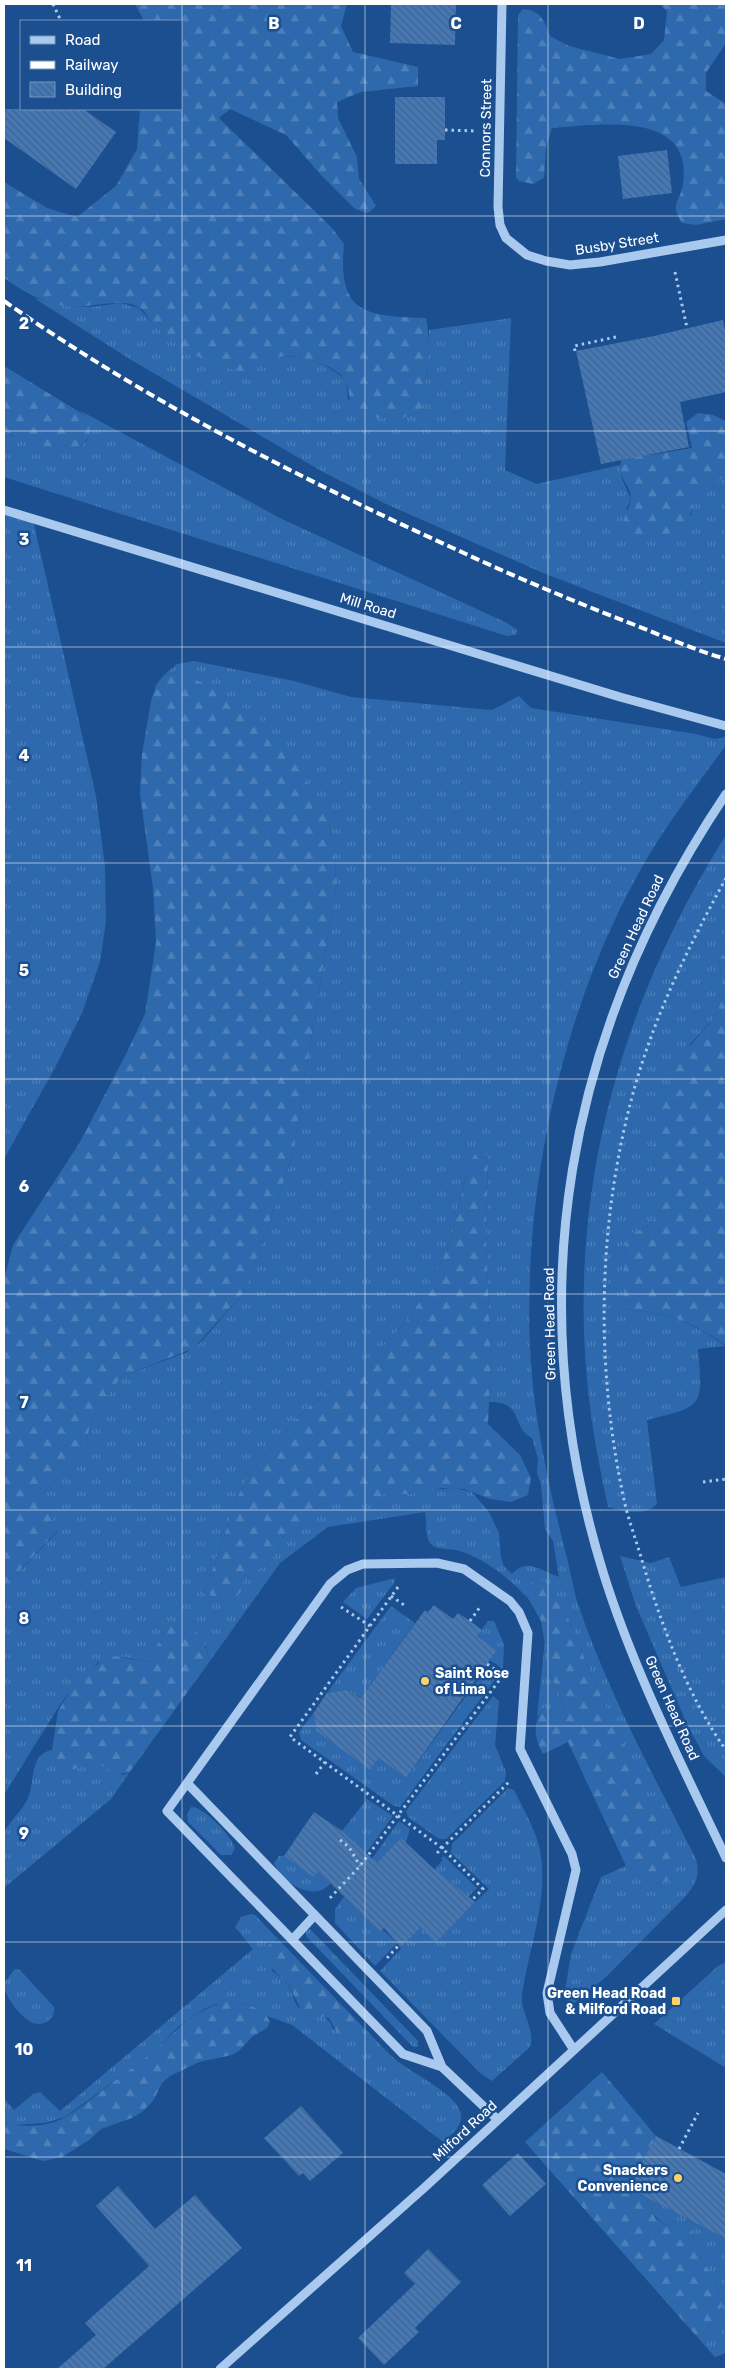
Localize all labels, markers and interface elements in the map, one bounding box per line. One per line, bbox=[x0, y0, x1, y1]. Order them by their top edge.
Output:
text: B bbox=[268, 14, 280, 33]
text: C bbox=[450, 14, 462, 33]
text: D bbox=[633, 14, 645, 33]
legend bbox=[20, 20, 182, 110]
text: Road bbox=[65, 31, 101, 49]
text: Railway bbox=[65, 56, 119, 74]
street label: Connors Street bbox=[477, 78, 495, 178]
text: Building bbox=[65, 81, 122, 99]
street label: Busby Street bbox=[574, 229, 660, 259]
text: 2 bbox=[19, 314, 29, 333]
text: 3 bbox=[19, 530, 29, 549]
street label: Mill Road bbox=[338, 589, 398, 623]
text: 4 bbox=[19, 746, 30, 765]
street label: Green Head Road bbox=[604, 872, 668, 982]
text: 5 bbox=[19, 961, 29, 980]
text: 6 bbox=[19, 1177, 29, 1196]
street label: Green Head Road bbox=[541, 1267, 559, 1381]
text: 7 bbox=[19, 1393, 29, 1412]
text: 8 bbox=[19, 1609, 30, 1628]
street label: Green Head Road bbox=[641, 1653, 703, 1763]
place label: Saint Rose of Lima bbox=[435, 1665, 509, 1698]
marker: Saint Rose of Lima bbox=[419, 1675, 431, 1687]
text: 9 bbox=[19, 1824, 29, 1843]
place label: Green Head Road & Milford Road bbox=[547, 1985, 666, 2018]
marker: Green Head Road & Milford Road bbox=[670, 1995, 682, 2007]
text: 10 bbox=[15, 2040, 34, 2059]
street label: Milford Road bbox=[429, 2097, 501, 2165]
place label: Snackers Convenience bbox=[578, 2162, 668, 2195]
marker: Snackers Convenience bbox=[672, 2172, 684, 2184]
text: 11 bbox=[16, 2256, 32, 2275]

